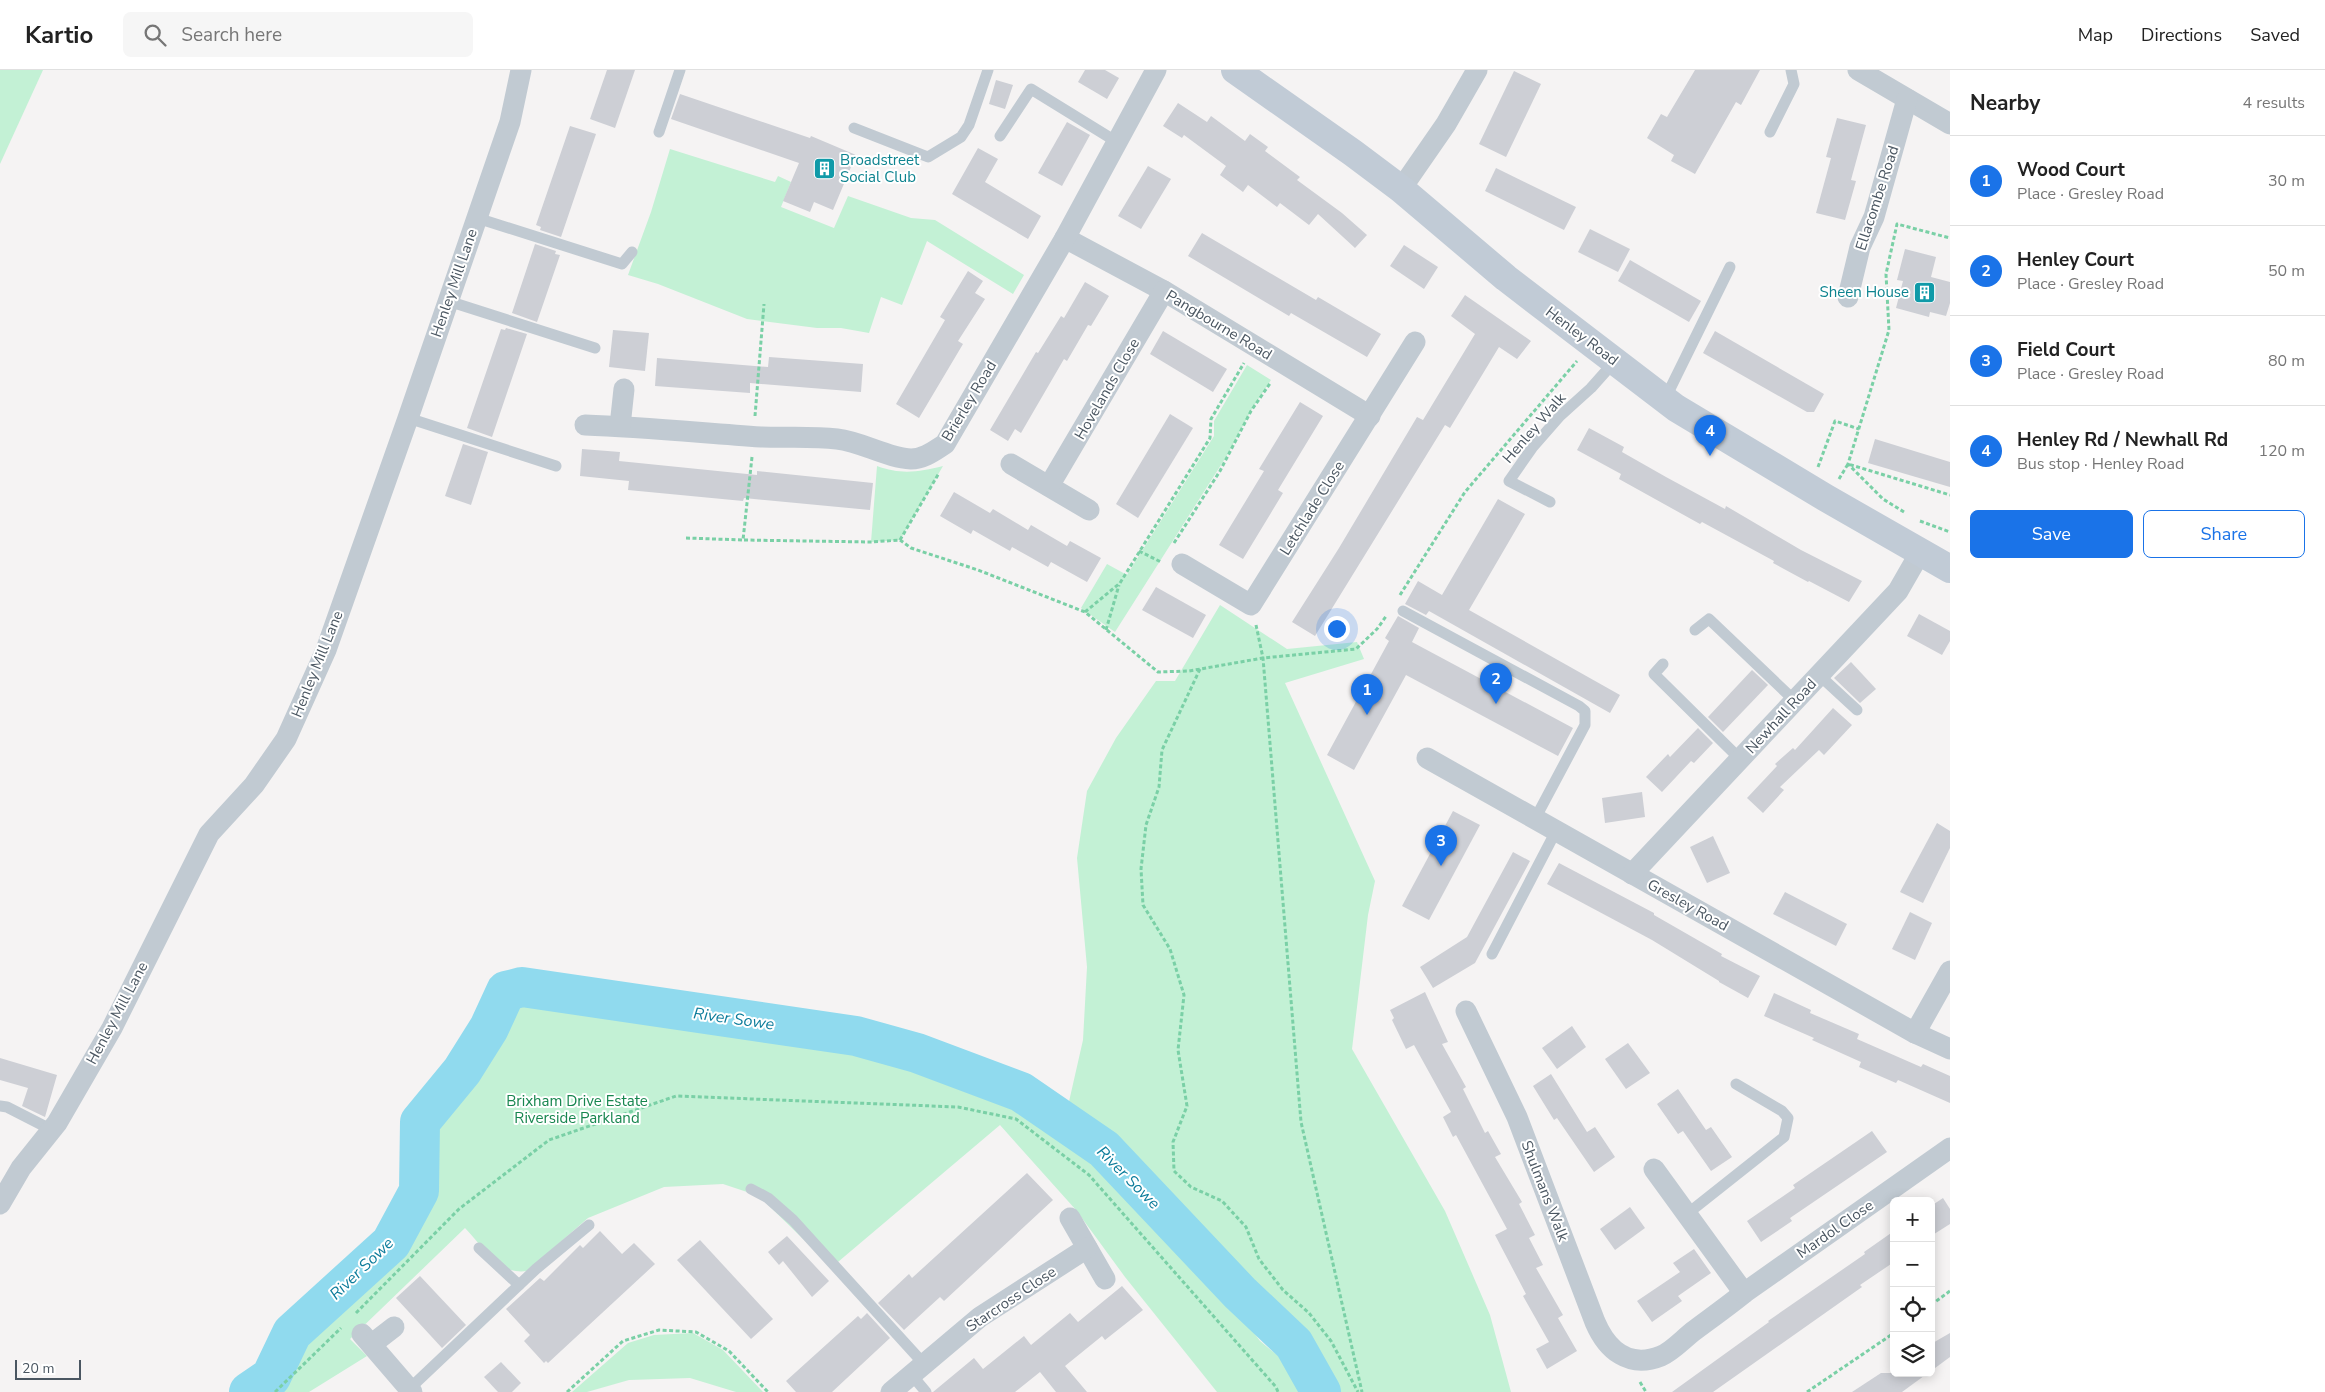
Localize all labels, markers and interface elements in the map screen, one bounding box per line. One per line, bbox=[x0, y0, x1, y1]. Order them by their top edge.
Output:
search box bbox=[123, 12, 473, 57]
text: Kartio bbox=[25, 19, 93, 51]
icon: search bbox=[141, 21, 169, 49]
text: Search here bbox=[181, 22, 282, 48]
text: Map bbox=[2078, 23, 2113, 47]
text: Directions bbox=[2141, 23, 2222, 47]
text: Saved bbox=[2250, 23, 2300, 47]
text: Nearby bbox=[1970, 89, 2040, 117]
text: 4 results bbox=[2243, 92, 2305, 114]
street label: Ellacombe Road bbox=[1851, 143, 1903, 253]
place label: Broadstreet Social Club bbox=[840, 150, 920, 187]
building icon: Broadstreet Social Club bbox=[812, 157, 836, 181]
text: Wood Court bbox=[2017, 157, 2125, 183]
text: 1 bbox=[1981, 170, 1991, 192]
text: 30 m bbox=[2268, 170, 2305, 192]
text: Place · Gresley Road bbox=[2017, 183, 2164, 205]
street label: Henley Mill Lane bbox=[426, 226, 482, 340]
text: Henley Court bbox=[2017, 247, 2134, 273]
text: 2 bbox=[1981, 260, 1991, 282]
text: 50 m bbox=[2268, 260, 2305, 282]
text: Place · Gresley Road bbox=[2017, 273, 2164, 295]
building icon: Sheen House bbox=[1913, 280, 1937, 304]
place label: Sheen House bbox=[1820, 282, 1909, 302]
street label: Pangbourne Road bbox=[1162, 285, 1276, 365]
street label: Henley Road bbox=[1541, 302, 1623, 370]
street label: Hovelands Close bbox=[1070, 335, 1144, 443]
text: Field Court bbox=[2017, 337, 2115, 363]
text: 3 bbox=[1981, 350, 1991, 372]
text: 80 m bbox=[2268, 350, 2305, 372]
street label: Brierley Road bbox=[937, 357, 1001, 445]
text: Place · Gresley Road bbox=[2017, 363, 2164, 385]
street label: Henley Walk bbox=[1498, 388, 1571, 467]
pin: 4 bbox=[1694, 415, 1726, 456]
text: Henley Rd / Newhall Rd bbox=[2017, 427, 2228, 453]
text: 4 bbox=[1981, 440, 1991, 462]
text: 120 m bbox=[2258, 440, 2305, 462]
text: Bus stop · Henley Road bbox=[2017, 453, 2184, 475]
street label: Letchlade Close bbox=[1275, 457, 1349, 559]
button: Save bbox=[1970, 510, 2133, 558]
button: Share bbox=[2143, 510, 2305, 558]
street label: Henley Mill Lane bbox=[286, 608, 348, 720]
your location bbox=[1324, 616, 1350, 642]
pin: 2 bbox=[1480, 663, 1512, 704]
pin: 1 bbox=[1351, 674, 1383, 715]
street label: Newhall Road bbox=[1741, 674, 1821, 758]
pin: 3 bbox=[1425, 825, 1457, 866]
street label: Gresley Road bbox=[1644, 874, 1732, 936]
street label: Henley Mill Lane bbox=[82, 958, 152, 1068]
water label: River Sowe bbox=[692, 1002, 776, 1036]
park label: Brixham Drive Estate Riverside Parkland bbox=[506, 1091, 648, 1128]
street label: Shulmans Walk bbox=[1517, 1138, 1574, 1245]
water label: River Sowe bbox=[1092, 1141, 1165, 1215]
street label: Mardol Close bbox=[1793, 1195, 1877, 1263]
map controls bbox=[1890, 1197, 1935, 1377]
button: + bbox=[1890, 1197, 1935, 1242]
water label: River Sowe bbox=[325, 1232, 399, 1305]
button: − bbox=[1890, 1242, 1935, 1287]
street label: Starcross Close bbox=[962, 1261, 1060, 1337]
button: locate bbox=[1890, 1287, 1935, 1332]
button: layers bbox=[1890, 1332, 1935, 1377]
scale bar bbox=[15, 1357, 81, 1380]
text: 20 m bbox=[22, 1359, 54, 1378]

